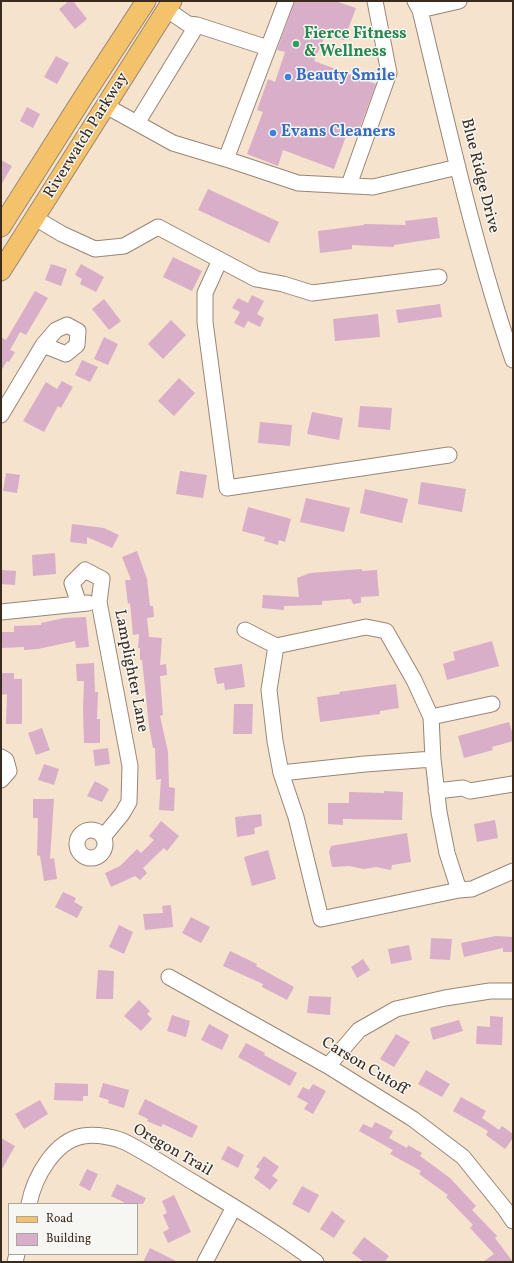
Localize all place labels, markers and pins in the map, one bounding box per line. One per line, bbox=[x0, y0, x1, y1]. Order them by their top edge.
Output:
place label: Fierce Fitness & Wellness bbox=[304, 25, 407, 63]
marker: Fierce Fitness & Wellness bbox=[291, 39, 301, 49]
place label: Beauty Smile bbox=[296, 67, 395, 87]
marker: Beauty Smile bbox=[283, 72, 293, 82]
place label: Evans Cleaners bbox=[281, 123, 396, 143]
marker: Evans Cleaners bbox=[268, 128, 278, 138]

